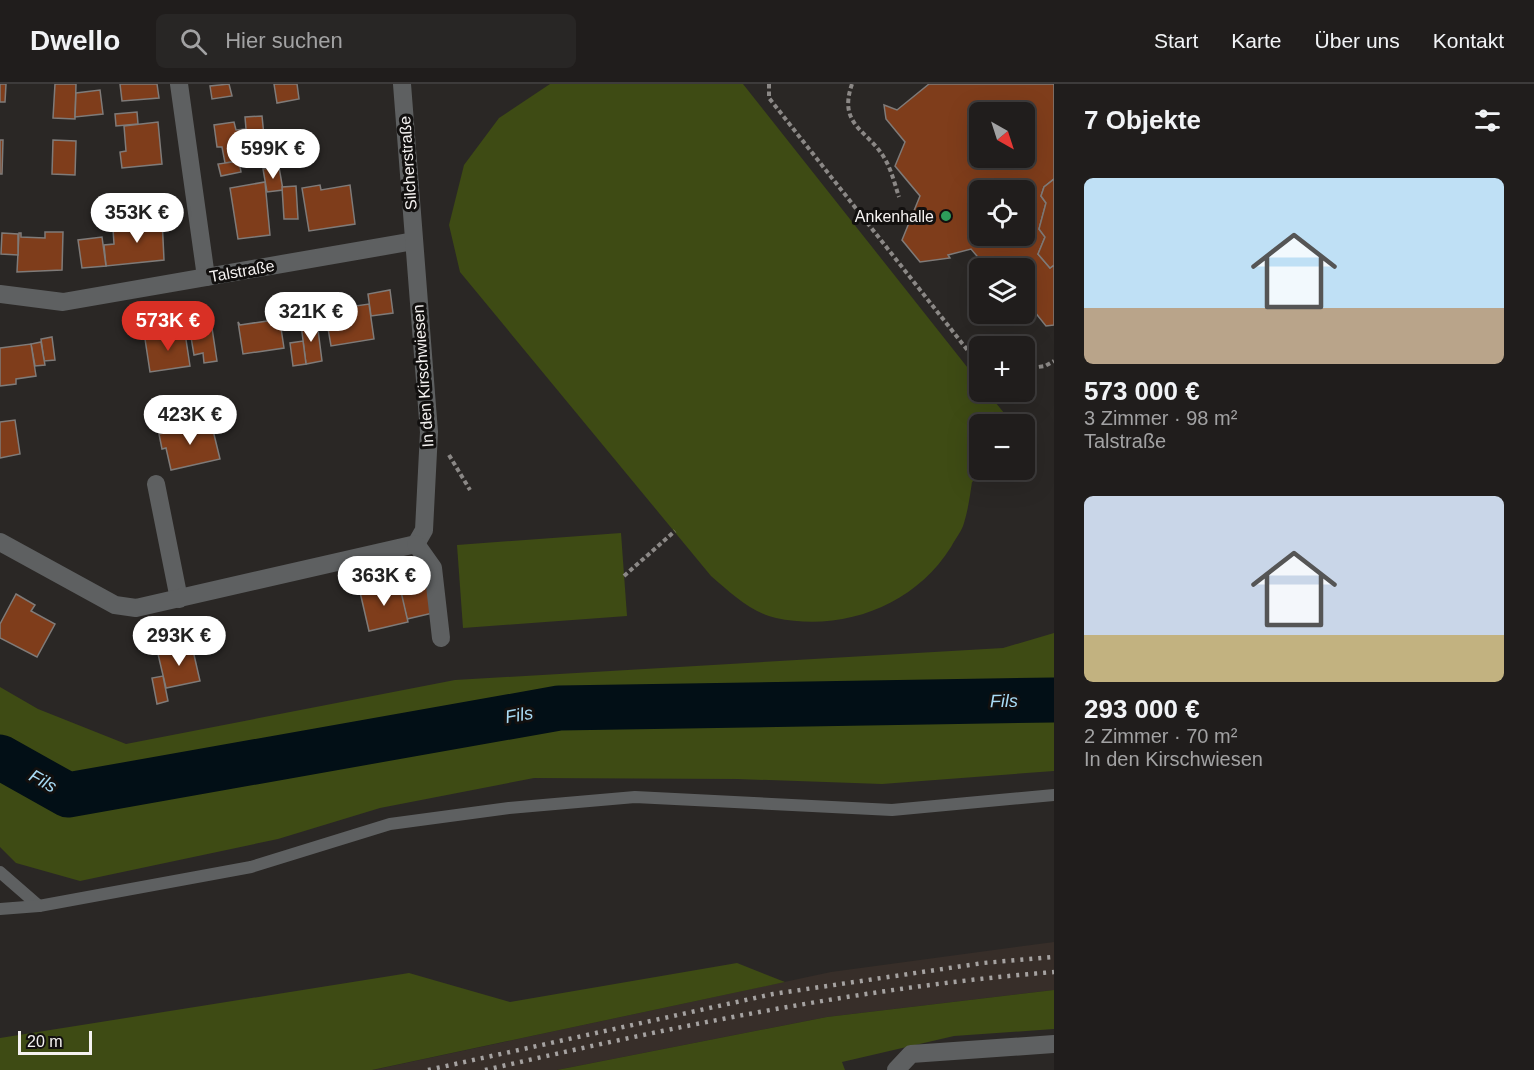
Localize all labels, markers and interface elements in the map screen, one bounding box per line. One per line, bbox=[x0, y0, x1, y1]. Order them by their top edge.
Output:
search box bbox=[156, 14, 576, 68]
text: Dwello bbox=[30, 25, 120, 56]
icon: search bbox=[177, 25, 210, 58]
text: Hier suchen bbox=[225, 28, 343, 53]
text: Start bbox=[1154, 29, 1198, 52]
text: Karte bbox=[1231, 29, 1282, 52]
text: Über uns bbox=[1315, 29, 1400, 52]
text: Kontakt bbox=[1433, 29, 1504, 52]
north arrow bbox=[969, 102, 1035, 168]
map controls bbox=[969, 102, 1035, 480]
icon: filters bbox=[1471, 104, 1504, 137]
text: 7 Objekte bbox=[1084, 105, 1201, 135]
street label: Silcherstraße bbox=[396, 115, 420, 211]
pin: 599K € bbox=[224, 129, 322, 180]
text: 599K € bbox=[241, 137, 305, 159]
button: locate bbox=[969, 180, 1035, 246]
pin: 353K € bbox=[88, 193, 186, 244]
text: 353K € bbox=[105, 201, 169, 223]
place label: Ankenhalle bbox=[855, 208, 934, 225]
marker: Ankenhalle bbox=[939, 209, 953, 223]
icon: home bbox=[1240, 217, 1348, 325]
street label: Talstraße bbox=[208, 257, 276, 285]
button: layers bbox=[969, 258, 1035, 324]
pin: 321K € bbox=[262, 292, 360, 343]
text: 321K € bbox=[279, 300, 343, 322]
pin: 573K € bbox=[119, 301, 217, 352]
street label: In den Kirschwiesen bbox=[410, 304, 436, 448]
text: 573K € bbox=[136, 309, 200, 331]
button: + bbox=[969, 336, 1035, 402]
text: 573 000 € bbox=[1084, 376, 1200, 406]
pin: 423K € bbox=[141, 395, 239, 446]
text: 423K € bbox=[158, 403, 222, 425]
text: 3 Zimmer · 98 m² bbox=[1084, 407, 1237, 429]
button: − bbox=[969, 414, 1035, 480]
text: Talstraße bbox=[1084, 430, 1166, 452]
icon: home bbox=[1240, 535, 1348, 643]
pin: 363K € bbox=[335, 556, 433, 607]
text: 363K € bbox=[352, 564, 416, 586]
pin: 293K € bbox=[130, 616, 228, 667]
text: 293K € bbox=[147, 624, 211, 646]
water label: Fils bbox=[990, 691, 1018, 711]
text: 293 000 € bbox=[1084, 694, 1200, 724]
water label: Fils bbox=[503, 703, 535, 727]
text: 2 Zimmer · 70 m² bbox=[1084, 725, 1237, 747]
text: In den Kirschwiesen bbox=[1084, 748, 1263, 770]
water label: Fils bbox=[26, 765, 60, 797]
scale bar bbox=[18, 1028, 92, 1056]
text: 20 m bbox=[27, 1033, 63, 1050]

